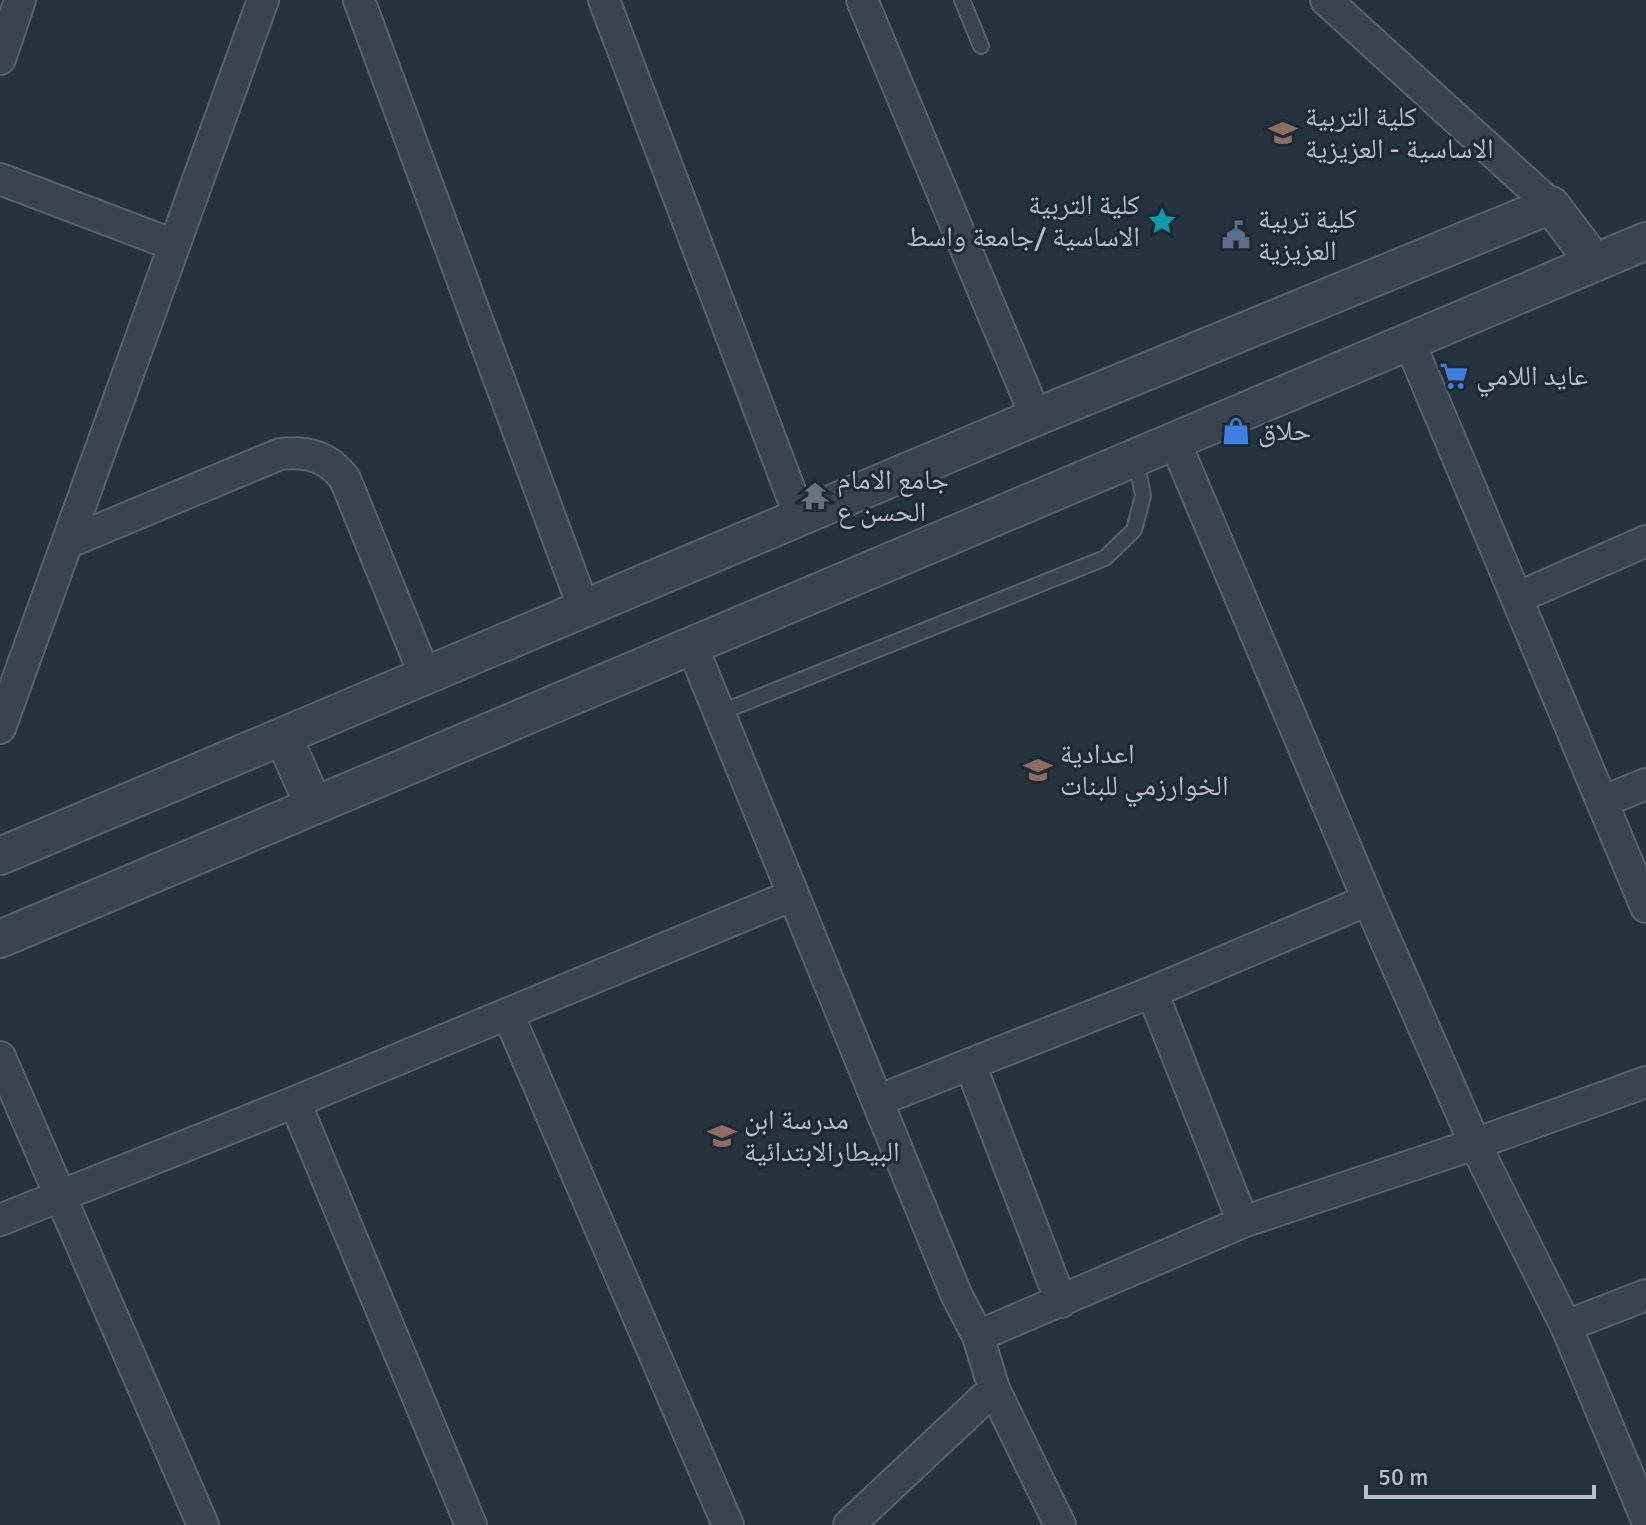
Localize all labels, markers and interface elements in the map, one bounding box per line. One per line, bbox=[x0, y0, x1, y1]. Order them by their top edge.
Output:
place label: كلية التربية الاساسية - العزيزية bbox=[1305, 100, 1494, 166]
school or university icon: كلية التربية الاساسية - العزيزية bbox=[1268, 118, 1298, 148]
place label: كلية التربية الاساسية /جامعة واسط bbox=[906, 188, 1140, 254]
place label: كلية تربية العزيزية bbox=[1258, 202, 1357, 268]
place icon: كلية التربية الاساسية /جامعة واسط bbox=[1147, 206, 1177, 236]
public building icon: كلية تربية العزيزية bbox=[1221, 220, 1251, 250]
place label: عايد اللامي bbox=[1476, 359, 1588, 398]
supermarket icon: عايد اللامي bbox=[1439, 361, 1469, 391]
place label: حلاق bbox=[1258, 414, 1311, 448]
shop icon: حلاق bbox=[1221, 416, 1251, 446]
place label: جامع الامام الحسن ع bbox=[837, 463, 949, 529]
temple icon: جامع الامام الحسن ع bbox=[800, 481, 830, 511]
place label: اعدادية الخوارزمي للبنات bbox=[1060, 737, 1229, 808]
school or university icon: اعدادية الخوارزمي للبنات bbox=[1023, 755, 1053, 785]
place label: مدرسة ابن البيطارالابتدائية bbox=[744, 1103, 900, 1169]
school or university icon: مدرسة ابن البيطارالابتدائية bbox=[707, 1121, 737, 1151]
scale bar bbox=[1366, 1449, 1594, 1499]
text: 50 m bbox=[1378, 1462, 1428, 1492]

